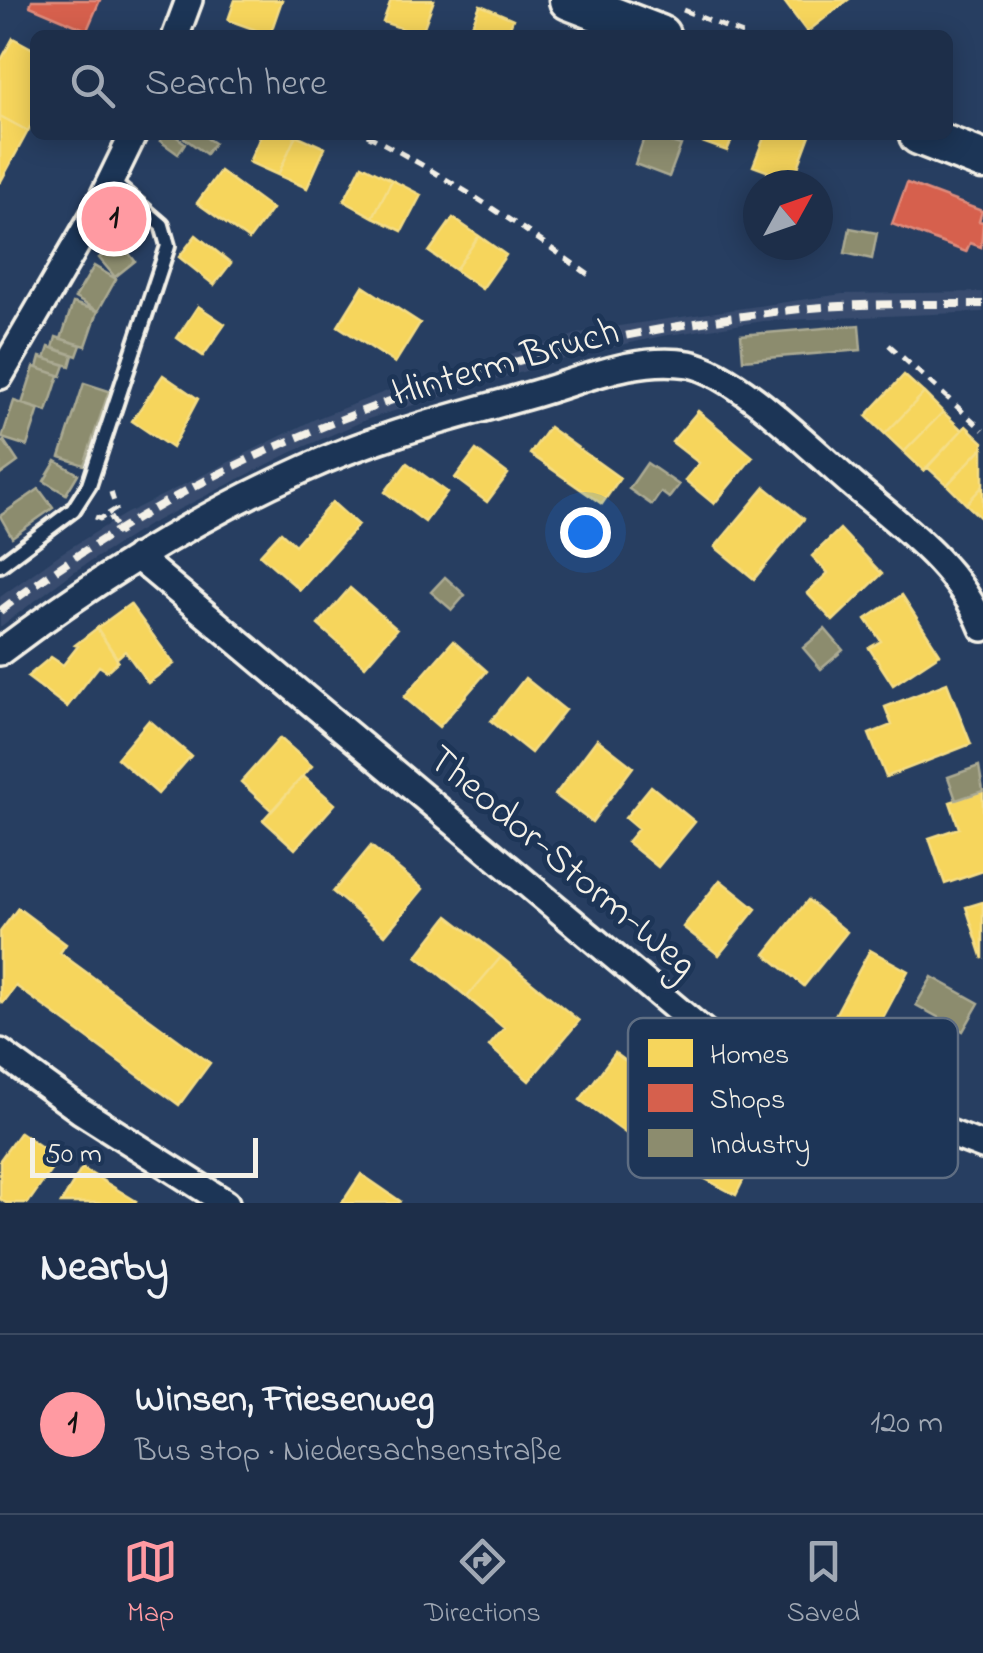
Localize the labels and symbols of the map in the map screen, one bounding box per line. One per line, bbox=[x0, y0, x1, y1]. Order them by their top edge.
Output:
north arrow bbox=[743, 170, 833, 260]
pin: 1 bbox=[82, 182, 146, 256]
street label: Hinterm Bruch bbox=[385, 303, 627, 425]
your location bbox=[560, 507, 611, 558]
street label: Theodor-Storm-Weg bbox=[413, 732, 709, 994]
legend bbox=[628, 1018, 958, 1178]
text: Homes bbox=[710, 1036, 789, 1077]
text: Shops bbox=[710, 1081, 785, 1122]
text: Industry bbox=[710, 1126, 810, 1167]
scale bar bbox=[30, 1133, 258, 1178]

